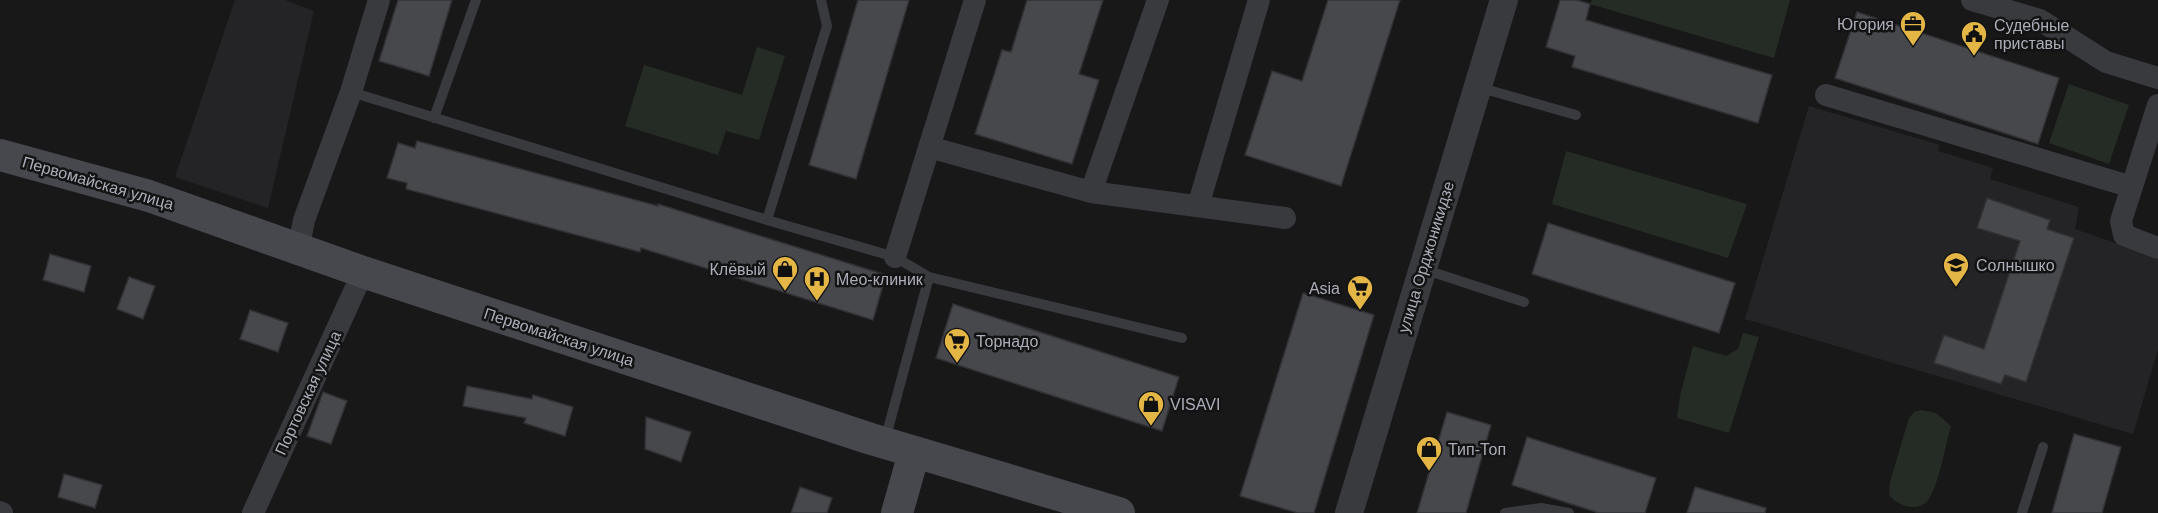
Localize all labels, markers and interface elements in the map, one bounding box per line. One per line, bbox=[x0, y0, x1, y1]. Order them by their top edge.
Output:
office icon: Югория bbox=[1898, 9, 1928, 47]
place label: Югория bbox=[1837, 16, 1894, 33]
place label: Судебные приставы bbox=[1994, 17, 2070, 52]
public building icon: Судебные приставы bbox=[1959, 19, 1989, 57]
street label: Первомайская улица bbox=[20, 153, 176, 213]
street label: улица Орджоникидзе bbox=[1395, 179, 1457, 335]
school or university icon: Солнышко bbox=[1941, 250, 1971, 288]
shop icon: Клёвый bbox=[770, 254, 800, 292]
place label: Солнышко bbox=[1976, 257, 2055, 274]
place label: Клёвый bbox=[710, 261, 766, 278]
hospital icon: Мео-клиник bbox=[802, 264, 832, 302]
place label: Мео-клиник bbox=[836, 271, 924, 288]
supermarket icon: Asia bbox=[1345, 273, 1375, 311]
place label: Asia bbox=[1309, 280, 1340, 297]
street label: Первомайская улица bbox=[482, 305, 636, 369]
supermarket icon: Торнадо bbox=[942, 326, 972, 364]
street label: Портовская улица bbox=[272, 328, 344, 458]
place label: Торнадо bbox=[976, 333, 1038, 350]
shop icon: VISAVI bbox=[1136, 389, 1166, 427]
place label: VISAVI bbox=[1170, 396, 1220, 413]
shop icon: Тип-Топ bbox=[1414, 434, 1444, 472]
place label: Тип-Топ bbox=[1448, 441, 1506, 458]

